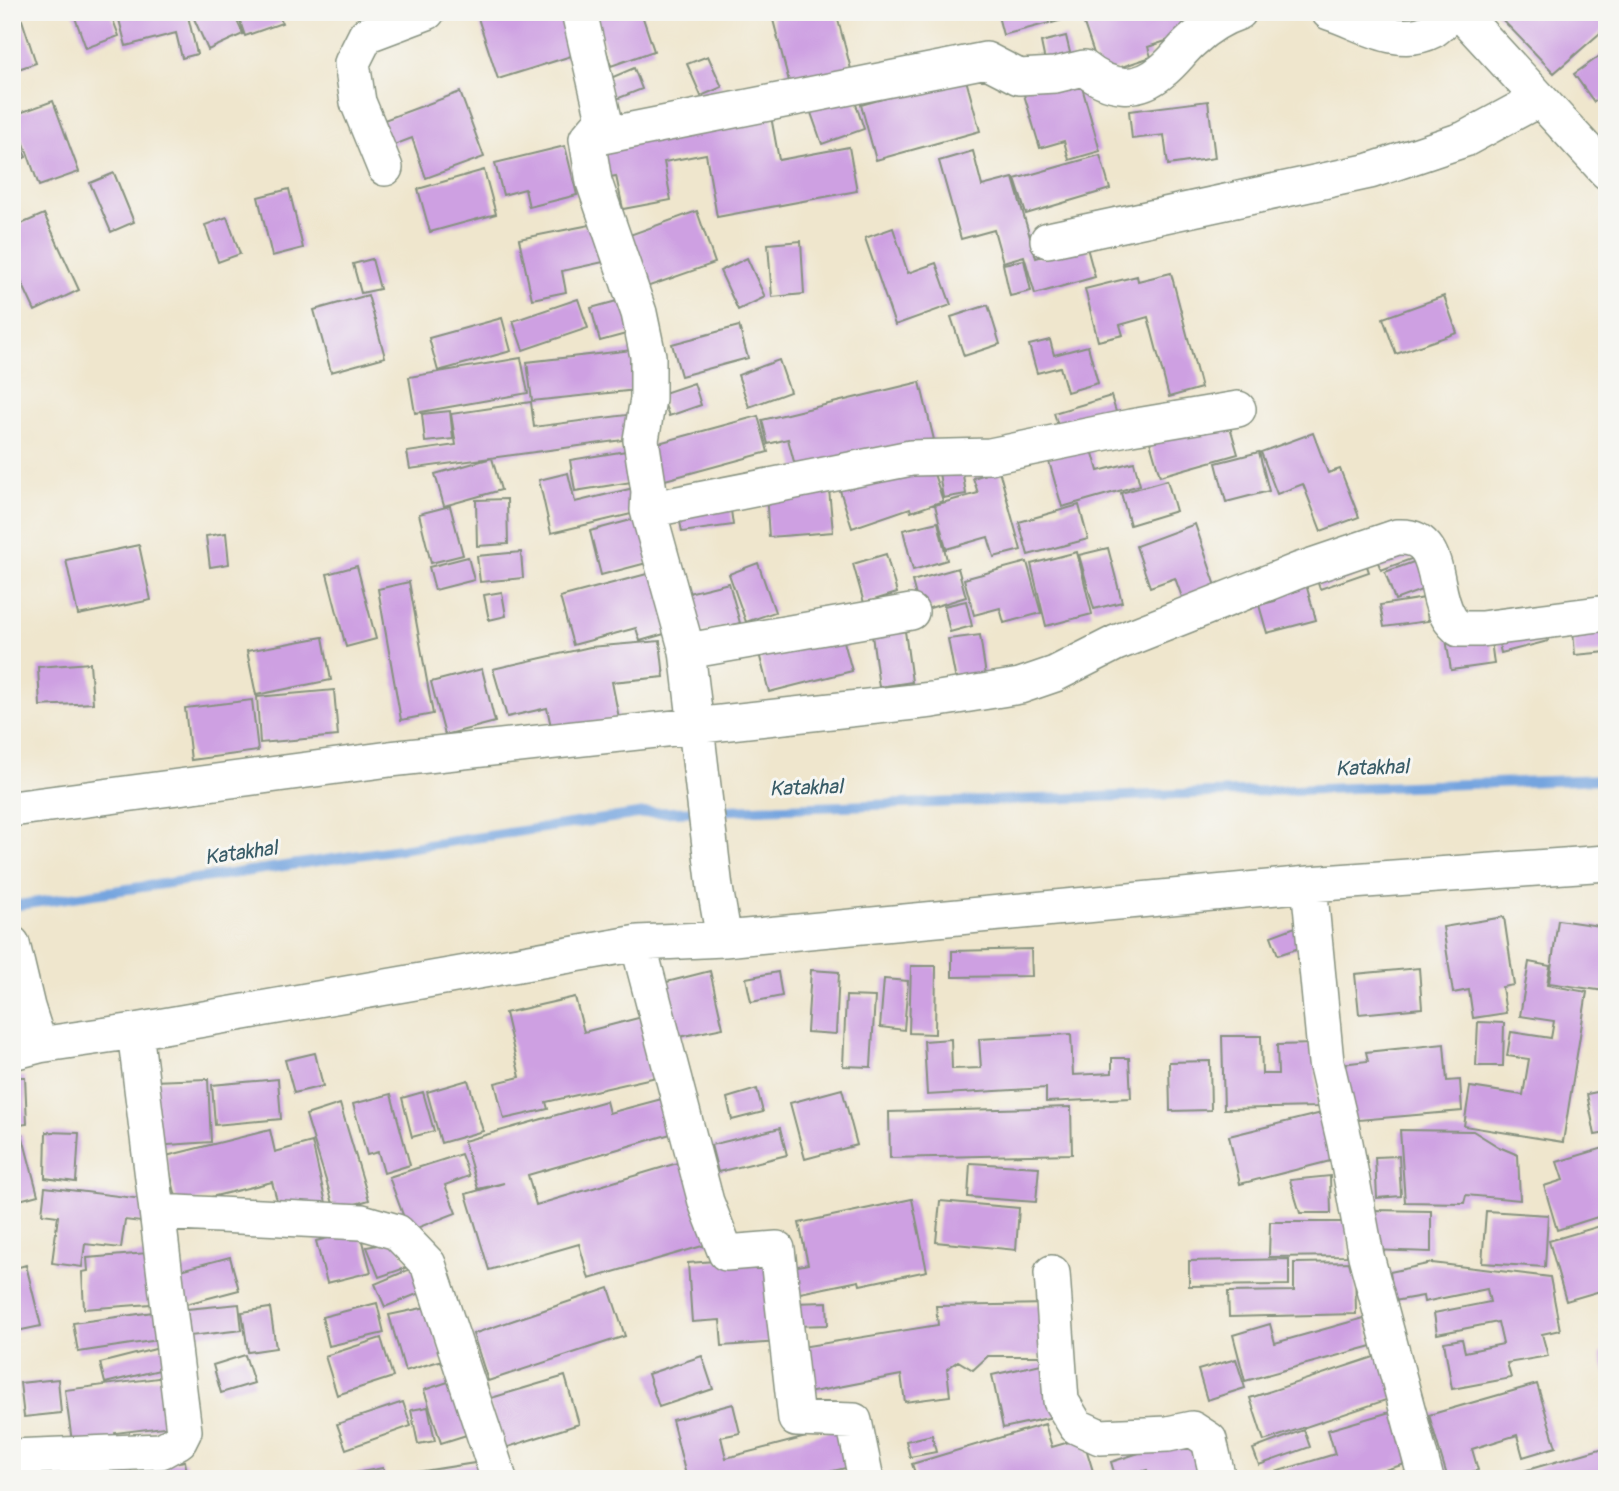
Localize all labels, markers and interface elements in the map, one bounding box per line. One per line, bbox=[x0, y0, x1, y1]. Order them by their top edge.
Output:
water label: Katakhal bbox=[1335, 753, 1411, 783]
water label: Katakhal bbox=[769, 773, 845, 803]
water label: Katakhal bbox=[203, 834, 281, 871]

